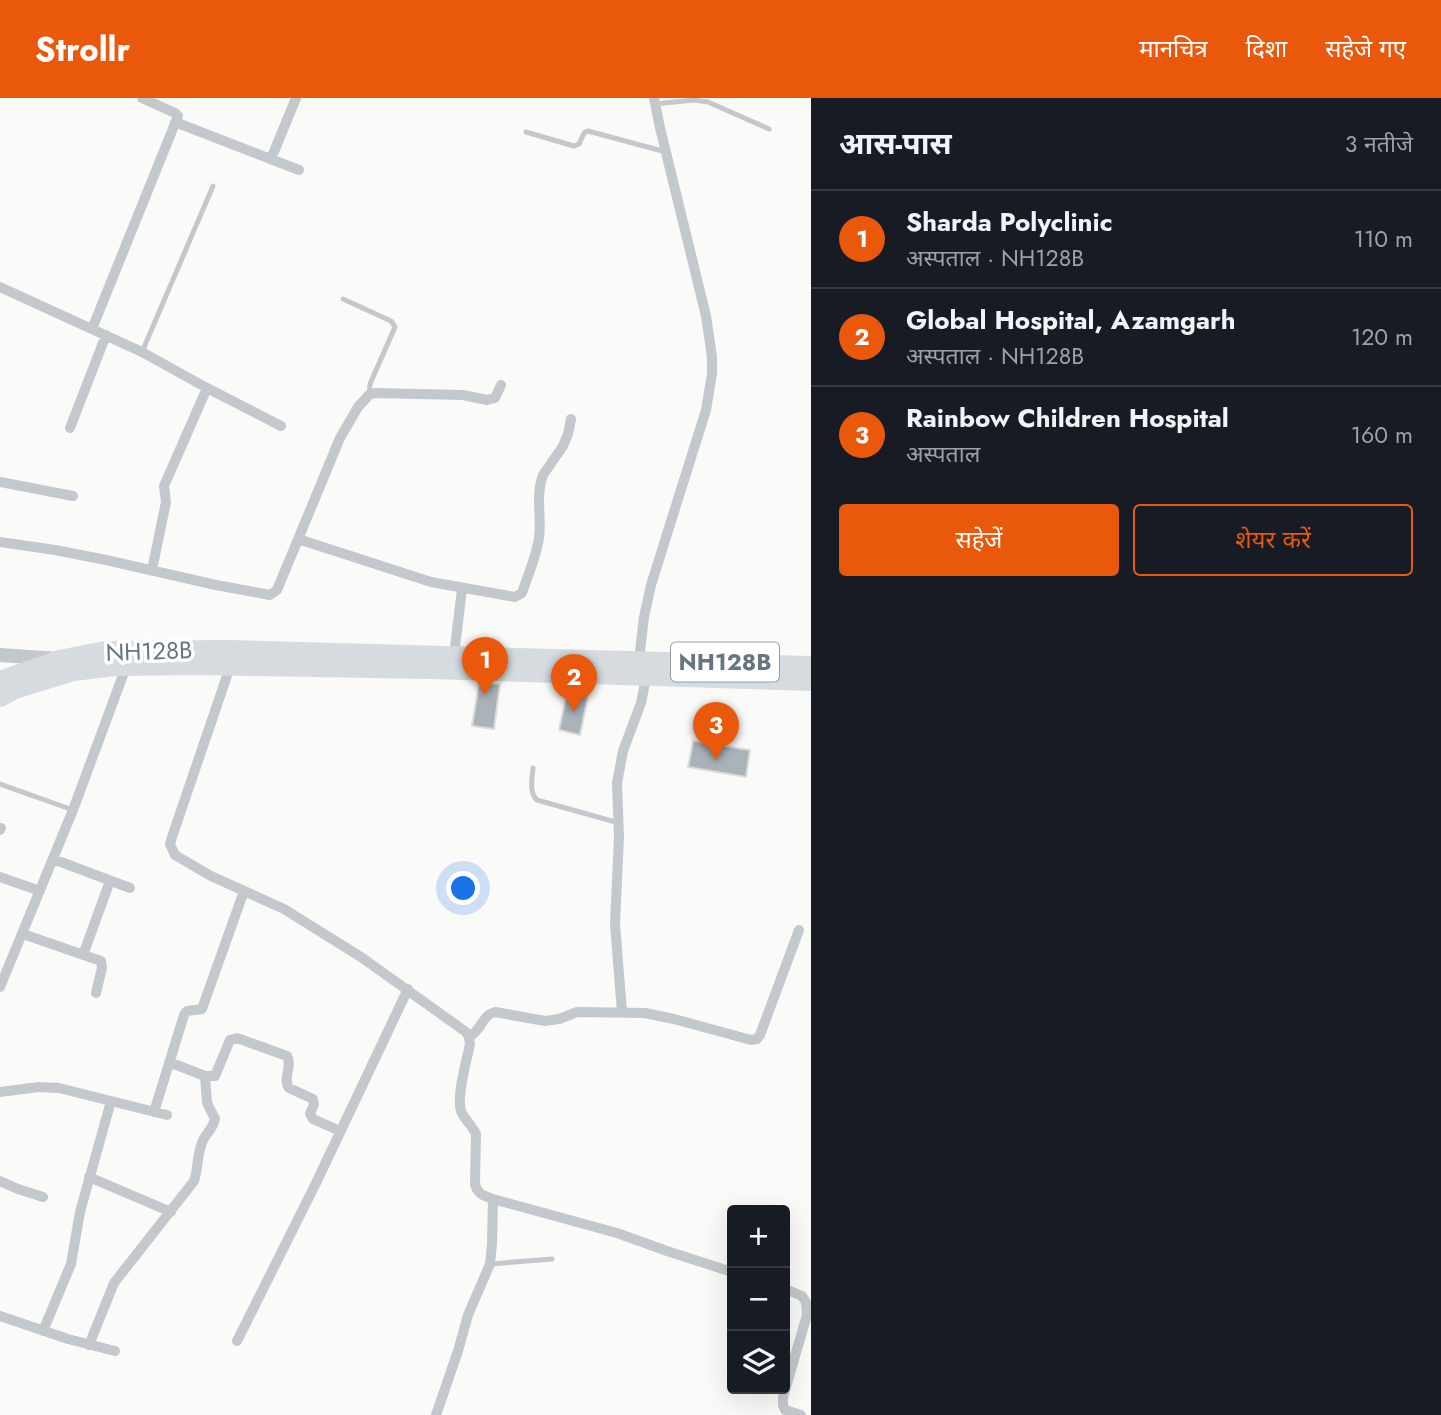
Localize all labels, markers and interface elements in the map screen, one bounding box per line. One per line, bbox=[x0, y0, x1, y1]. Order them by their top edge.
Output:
text: Strollr bbox=[35, 26, 130, 73]
text: मानचित्र bbox=[1139, 31, 1208, 66]
text: दिशा bbox=[1246, 31, 1287, 66]
text: सहेजे गए bbox=[1325, 31, 1406, 66]
text: आस-पास bbox=[839, 122, 952, 165]
text: 3 नतीजे bbox=[1345, 127, 1413, 161]
text: Sharda Polyclinic bbox=[906, 203, 1113, 241]
text: 1 bbox=[856, 222, 868, 256]
text: 110 m bbox=[1354, 222, 1413, 256]
text: अस्पताल · NH128B bbox=[906, 241, 1084, 275]
text: Global Hospital, Azamgarh bbox=[906, 301, 1235, 339]
text: 2 bbox=[854, 320, 870, 354]
text: 120 m bbox=[1351, 320, 1413, 354]
text: अस्पताल · NH128B bbox=[906, 339, 1084, 373]
text: Rainbow Children Hospital bbox=[906, 399, 1229, 437]
text: 3 bbox=[855, 418, 869, 452]
text: 160 m bbox=[1351, 418, 1413, 452]
text: अस्पताल bbox=[906, 437, 980, 471]
button: सहेजें bbox=[839, 504, 1119, 576]
button: शेयर करें bbox=[1133, 504, 1413, 576]
street label: NH128B bbox=[105, 632, 193, 670]
pin: 1 bbox=[462, 637, 508, 695]
road number: NH128B bbox=[671, 642, 779, 682]
pin: 2 bbox=[551, 654, 597, 712]
pin: 3 bbox=[693, 702, 739, 760]
your location bbox=[446, 871, 480, 905]
map controls bbox=[727, 1205, 790, 1394]
button: + bbox=[727, 1205, 790, 1268]
button: − bbox=[727, 1268, 790, 1331]
button: layers bbox=[727, 1331, 790, 1394]

